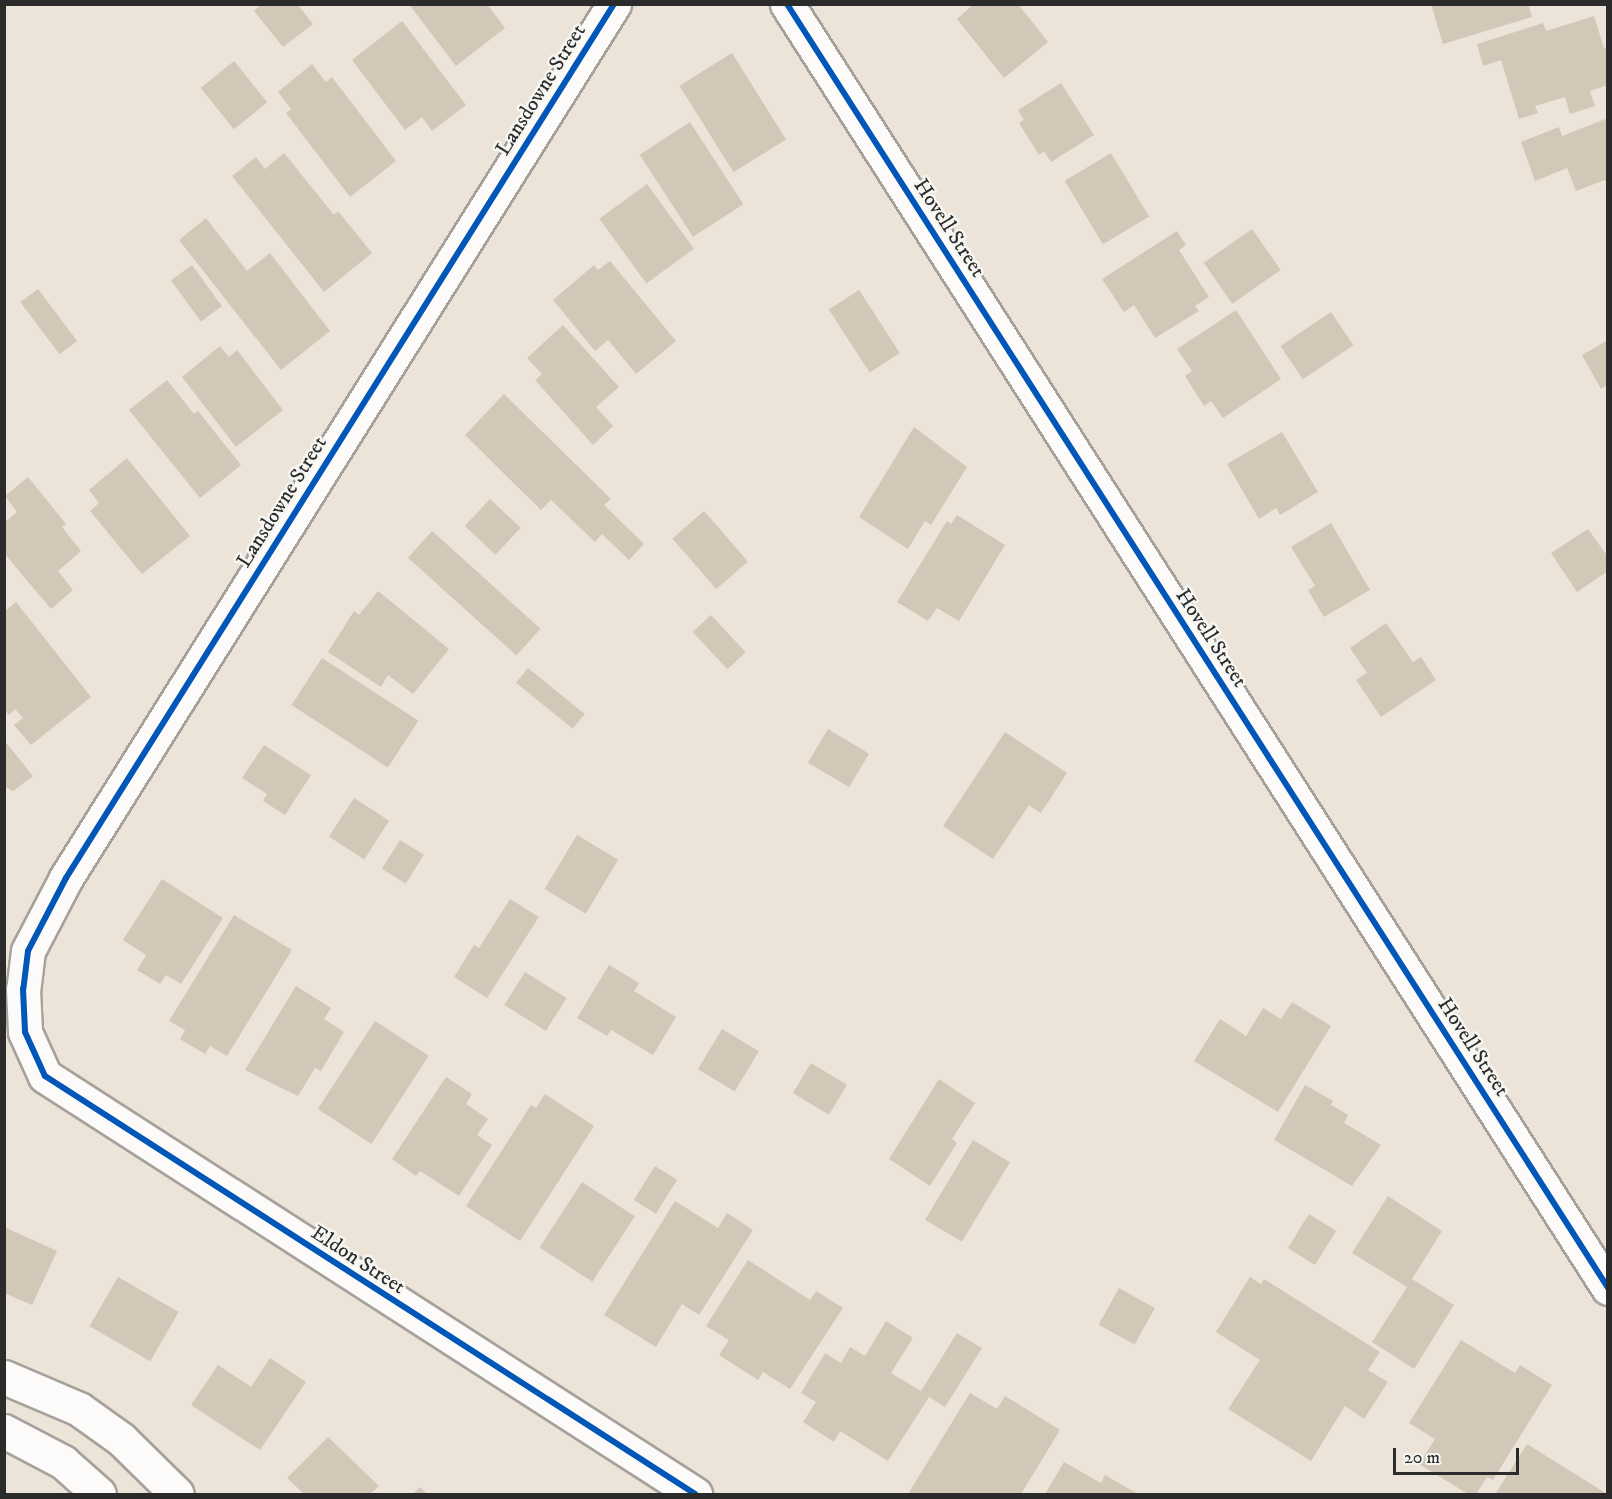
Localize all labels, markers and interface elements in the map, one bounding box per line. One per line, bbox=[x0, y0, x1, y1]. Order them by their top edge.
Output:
street label: Lansdowne Street bbox=[491, 20, 591, 160]
street label: Hovell Street bbox=[908, 174, 990, 282]
street label: Lansdowne Street bbox=[232, 432, 332, 572]
street label: Hovell Street bbox=[1170, 584, 1252, 692]
street label: Hovell Street bbox=[1432, 993, 1514, 1101]
street label: Eldon Street bbox=[306, 1220, 410, 1300]
scale bar bbox=[1396, 1436, 1522, 1474]
text: 20 m bbox=[1404, 1447, 1440, 1469]

